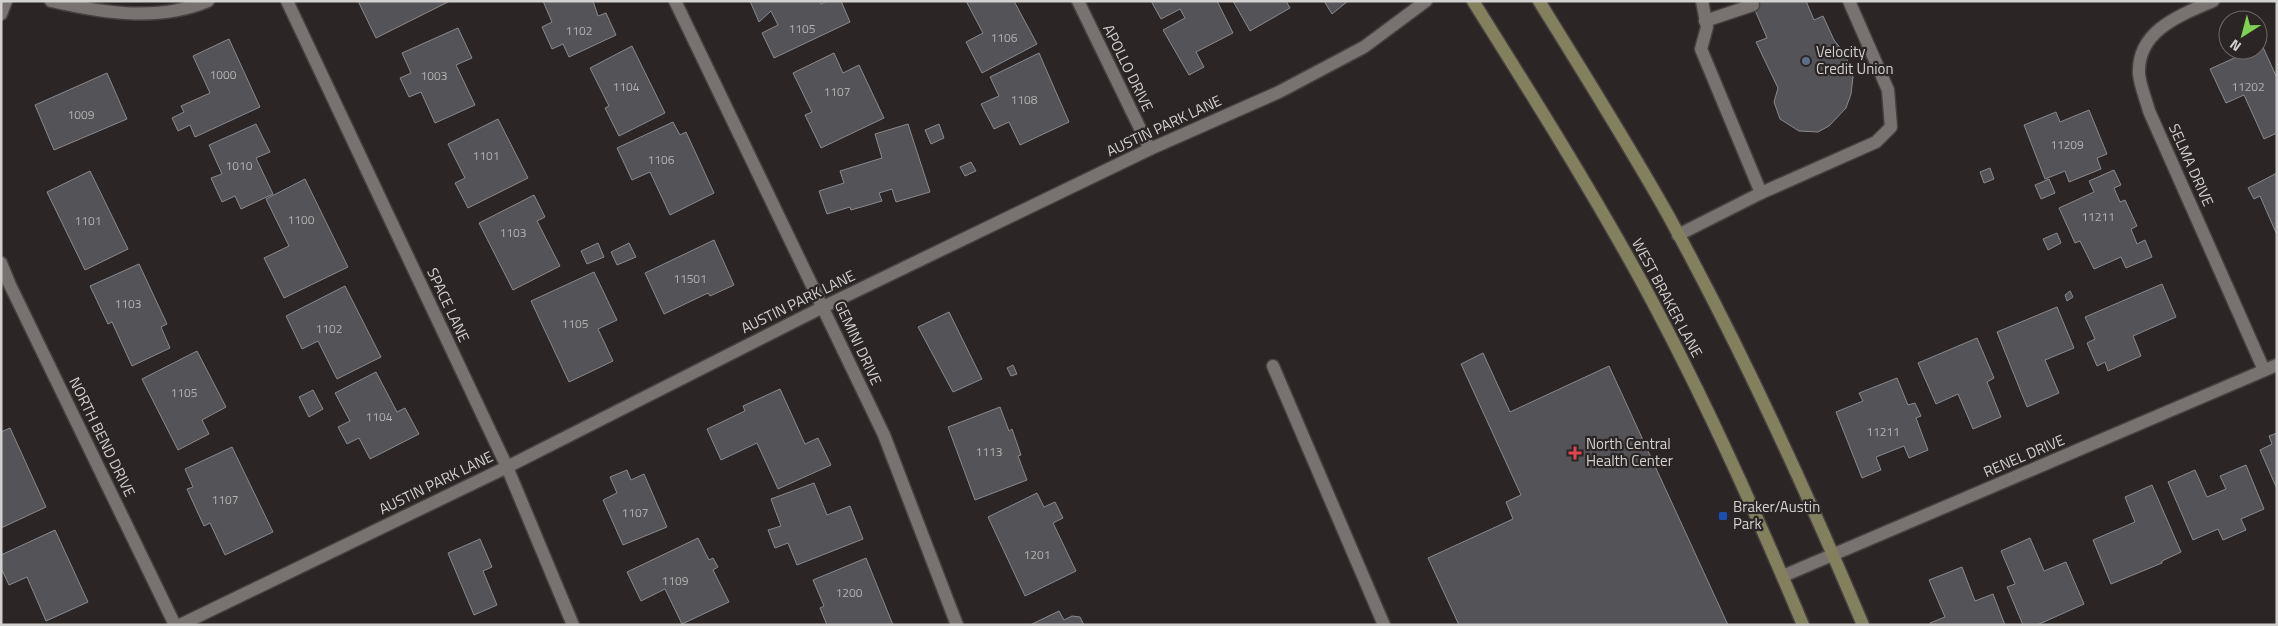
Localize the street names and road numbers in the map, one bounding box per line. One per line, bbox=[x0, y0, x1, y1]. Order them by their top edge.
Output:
street label: APOLLO DRIVE bbox=[1097, 20, 1160, 115]
street label: AUSTIN PARK LANE bbox=[1102, 89, 1225, 162]
street label: SELMA DRIVE bbox=[2163, 120, 2220, 210]
street label: WEST BRAKER LANE bbox=[1626, 234, 1709, 361]
street label: SPACE LANE bbox=[421, 264, 476, 346]
street label: AUSTIN PARK LANE bbox=[737, 264, 859, 339]
street label: GEMINI DRIVE bbox=[829, 297, 888, 389]
street label: NORTH BEND DRIVE bbox=[63, 373, 141, 501]
street label: RENEL DRIVE bbox=[1980, 428, 2068, 483]
street label: AUSTIN PARK LANE bbox=[375, 445, 497, 520]

